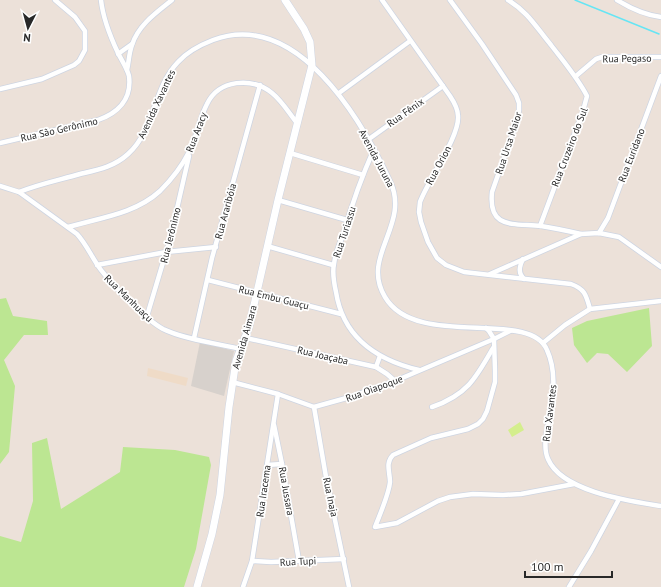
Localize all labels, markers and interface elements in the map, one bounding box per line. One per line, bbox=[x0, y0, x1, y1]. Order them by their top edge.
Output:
north arrow bbox=[8, 8, 48, 48]
text: N bbox=[23, 31, 31, 45]
street label: Rua Pegaso bbox=[602, 52, 652, 65]
street label: Avenida Xavantes bbox=[135, 68, 178, 141]
street label: Rua Fênix bbox=[384, 95, 426, 130]
street label: Rua Cruzeiro do Sul bbox=[548, 106, 591, 189]
street label: Rua Aracy bbox=[183, 110, 210, 154]
street label: Rua Ursa Maior bbox=[492, 110, 525, 176]
street label: Rua São Gerônimo bbox=[19, 114, 99, 145]
street label: Rua Euridano bbox=[615, 126, 648, 184]
street label: Avenida Juruna bbox=[356, 127, 397, 190]
street label: Rua Orion bbox=[423, 143, 454, 187]
street label: Rua Araribóia bbox=[212, 182, 239, 240]
street label: Rua Turiassu bbox=[330, 205, 359, 260]
street label: Rua Jerônimo bbox=[157, 206, 184, 264]
street label: Rua Manhuaçu bbox=[102, 272, 156, 325]
street label: Rua Embu Guaçu bbox=[237, 282, 310, 313]
street label: Avenida Aimara bbox=[229, 304, 260, 371]
street label: Rua Joaçaba bbox=[296, 343, 350, 368]
street label: Rua Oiapoque bbox=[344, 372, 405, 405]
street label: Rua Xavantes bbox=[540, 384, 559, 442]
street label: Rua Iracema bbox=[253, 464, 274, 518]
street label: Rua Jussara bbox=[276, 466, 297, 516]
street label: Rua Inaja bbox=[320, 476, 341, 518]
scale bar bbox=[525, 553, 612, 579]
street label: Rua Tupi bbox=[279, 554, 317, 569]
text: 100 m bbox=[531, 559, 564, 574]

